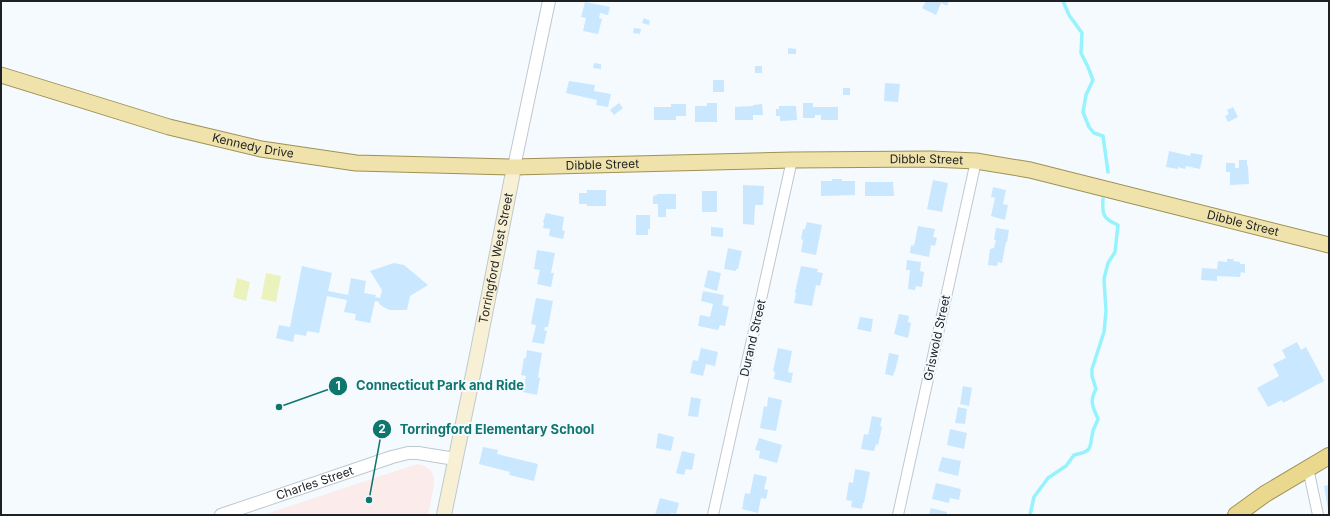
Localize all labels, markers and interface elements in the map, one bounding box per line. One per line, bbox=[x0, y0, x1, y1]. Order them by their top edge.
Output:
street label: Kennedy Drive bbox=[211, 130, 295, 161]
street label: Dibble Street bbox=[890, 151, 964, 167]
street label: Dibble Street bbox=[566, 156, 639, 173]
street label: Torringford West Street bbox=[475, 191, 516, 325]
street label: Dibble Street bbox=[1206, 207, 1281, 239]
street label: Griswold Street bbox=[920, 294, 953, 382]
street label: Durand Street bbox=[736, 298, 769, 378]
callout: Connecticut Park and Ride bbox=[328, 373, 531, 398]
text: Connecticut Park and Ride bbox=[356, 377, 524, 393]
text: 1 bbox=[335, 378, 341, 393]
callout: Torringford Elementary School bbox=[372, 417, 603, 442]
text: 2 bbox=[378, 421, 386, 436]
text: Torringford Elementary School bbox=[400, 421, 594, 437]
street label: Charles Street bbox=[274, 463, 355, 503]

